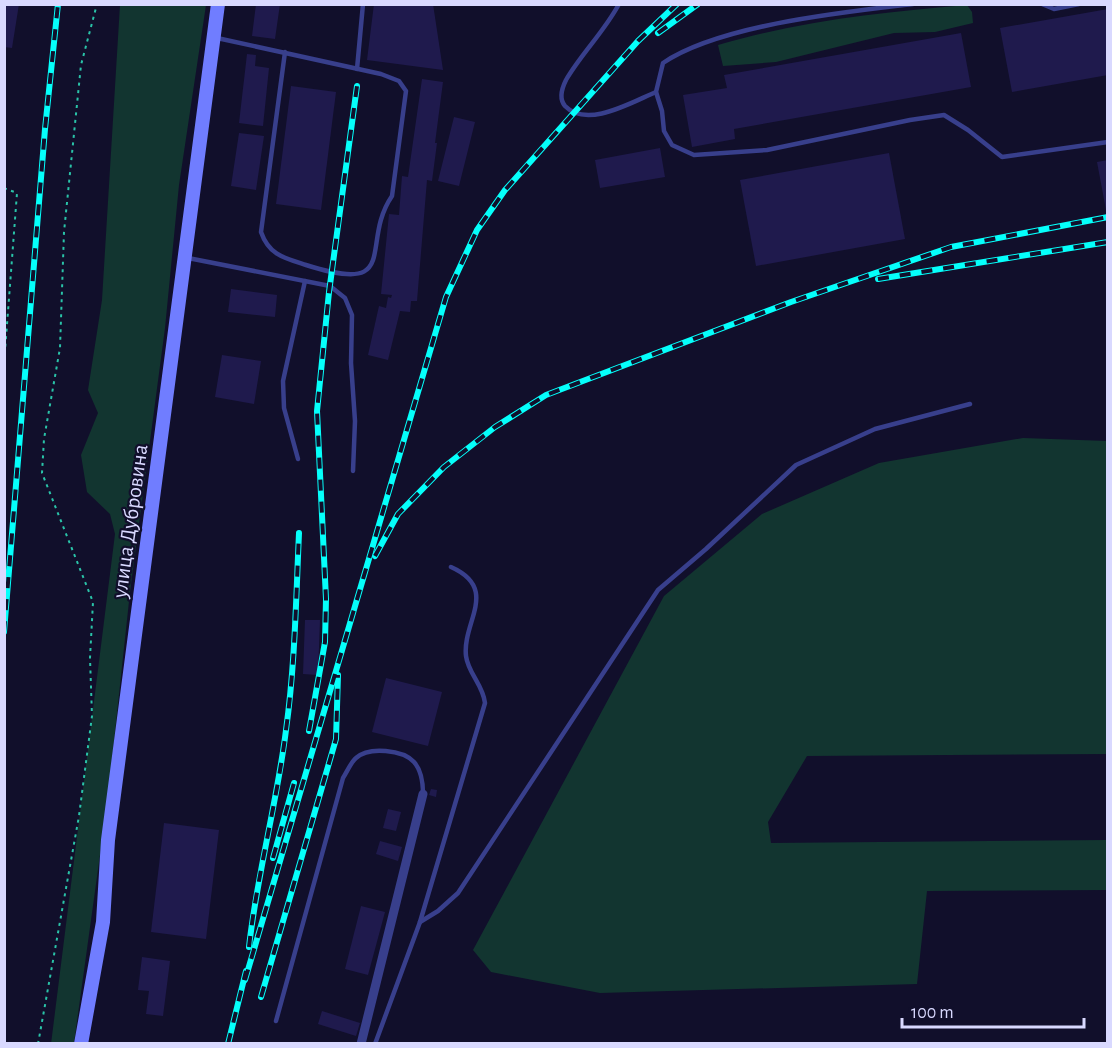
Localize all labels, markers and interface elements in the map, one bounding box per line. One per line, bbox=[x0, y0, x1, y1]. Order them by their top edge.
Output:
street label: улица Дубровина bbox=[108, 443, 152, 600]
scale bar bbox=[902, 991, 1084, 1029]
text: 100 m bbox=[911, 1004, 954, 1022]

